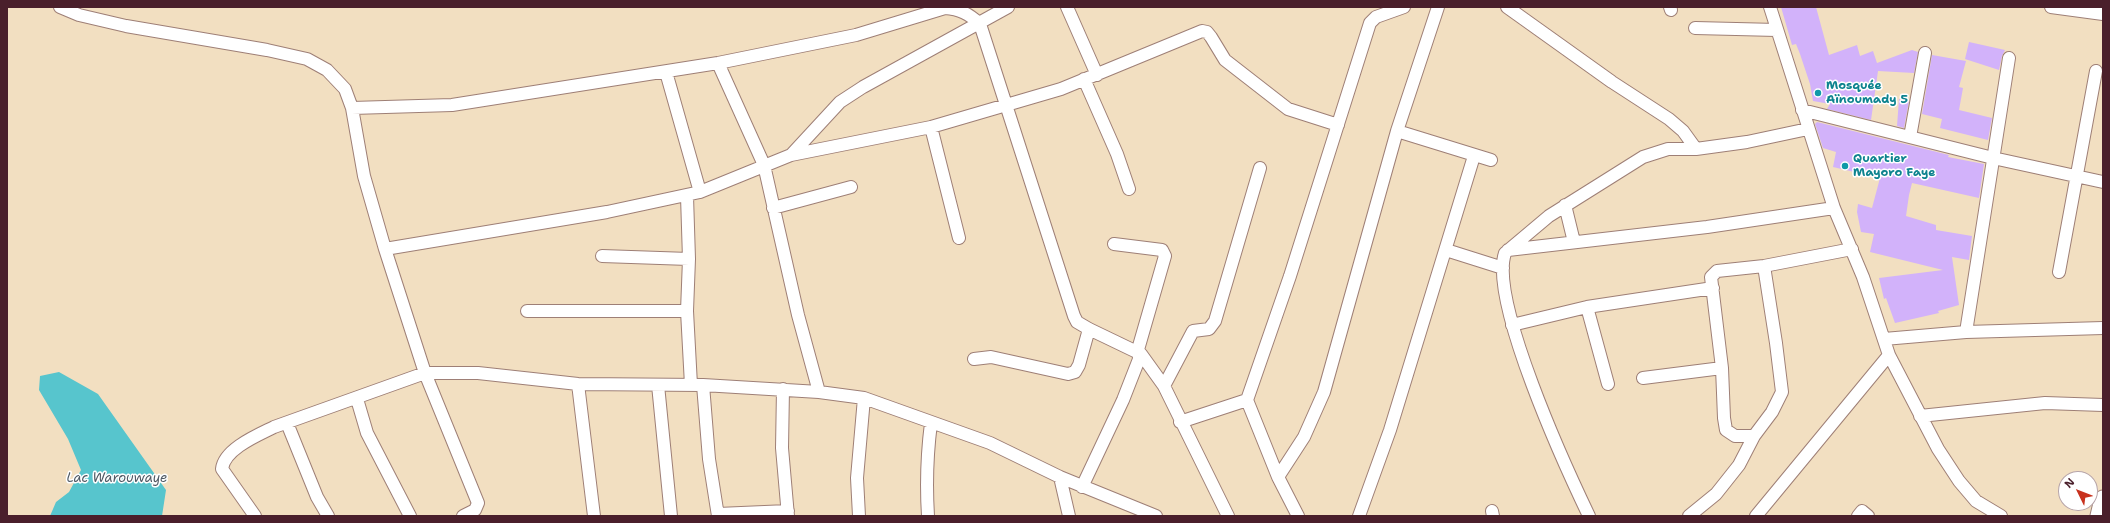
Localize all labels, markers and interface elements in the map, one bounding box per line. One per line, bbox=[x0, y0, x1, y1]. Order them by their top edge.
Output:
place label: Mosquée Aïnoumady 5 bbox=[1826, 79, 1908, 107]
marker: Mosquée Aïnoumady 5 bbox=[1813, 88, 1823, 98]
place label: Quartier Mayoro Faye bbox=[1853, 152, 1935, 180]
marker: Quartier Mayoro Faye bbox=[1840, 161, 1850, 171]
water label: Lac Warouwaye bbox=[67, 471, 167, 487]
north arrow bbox=[2058, 471, 2098, 511]
text: N bbox=[2061, 475, 2078, 491]

